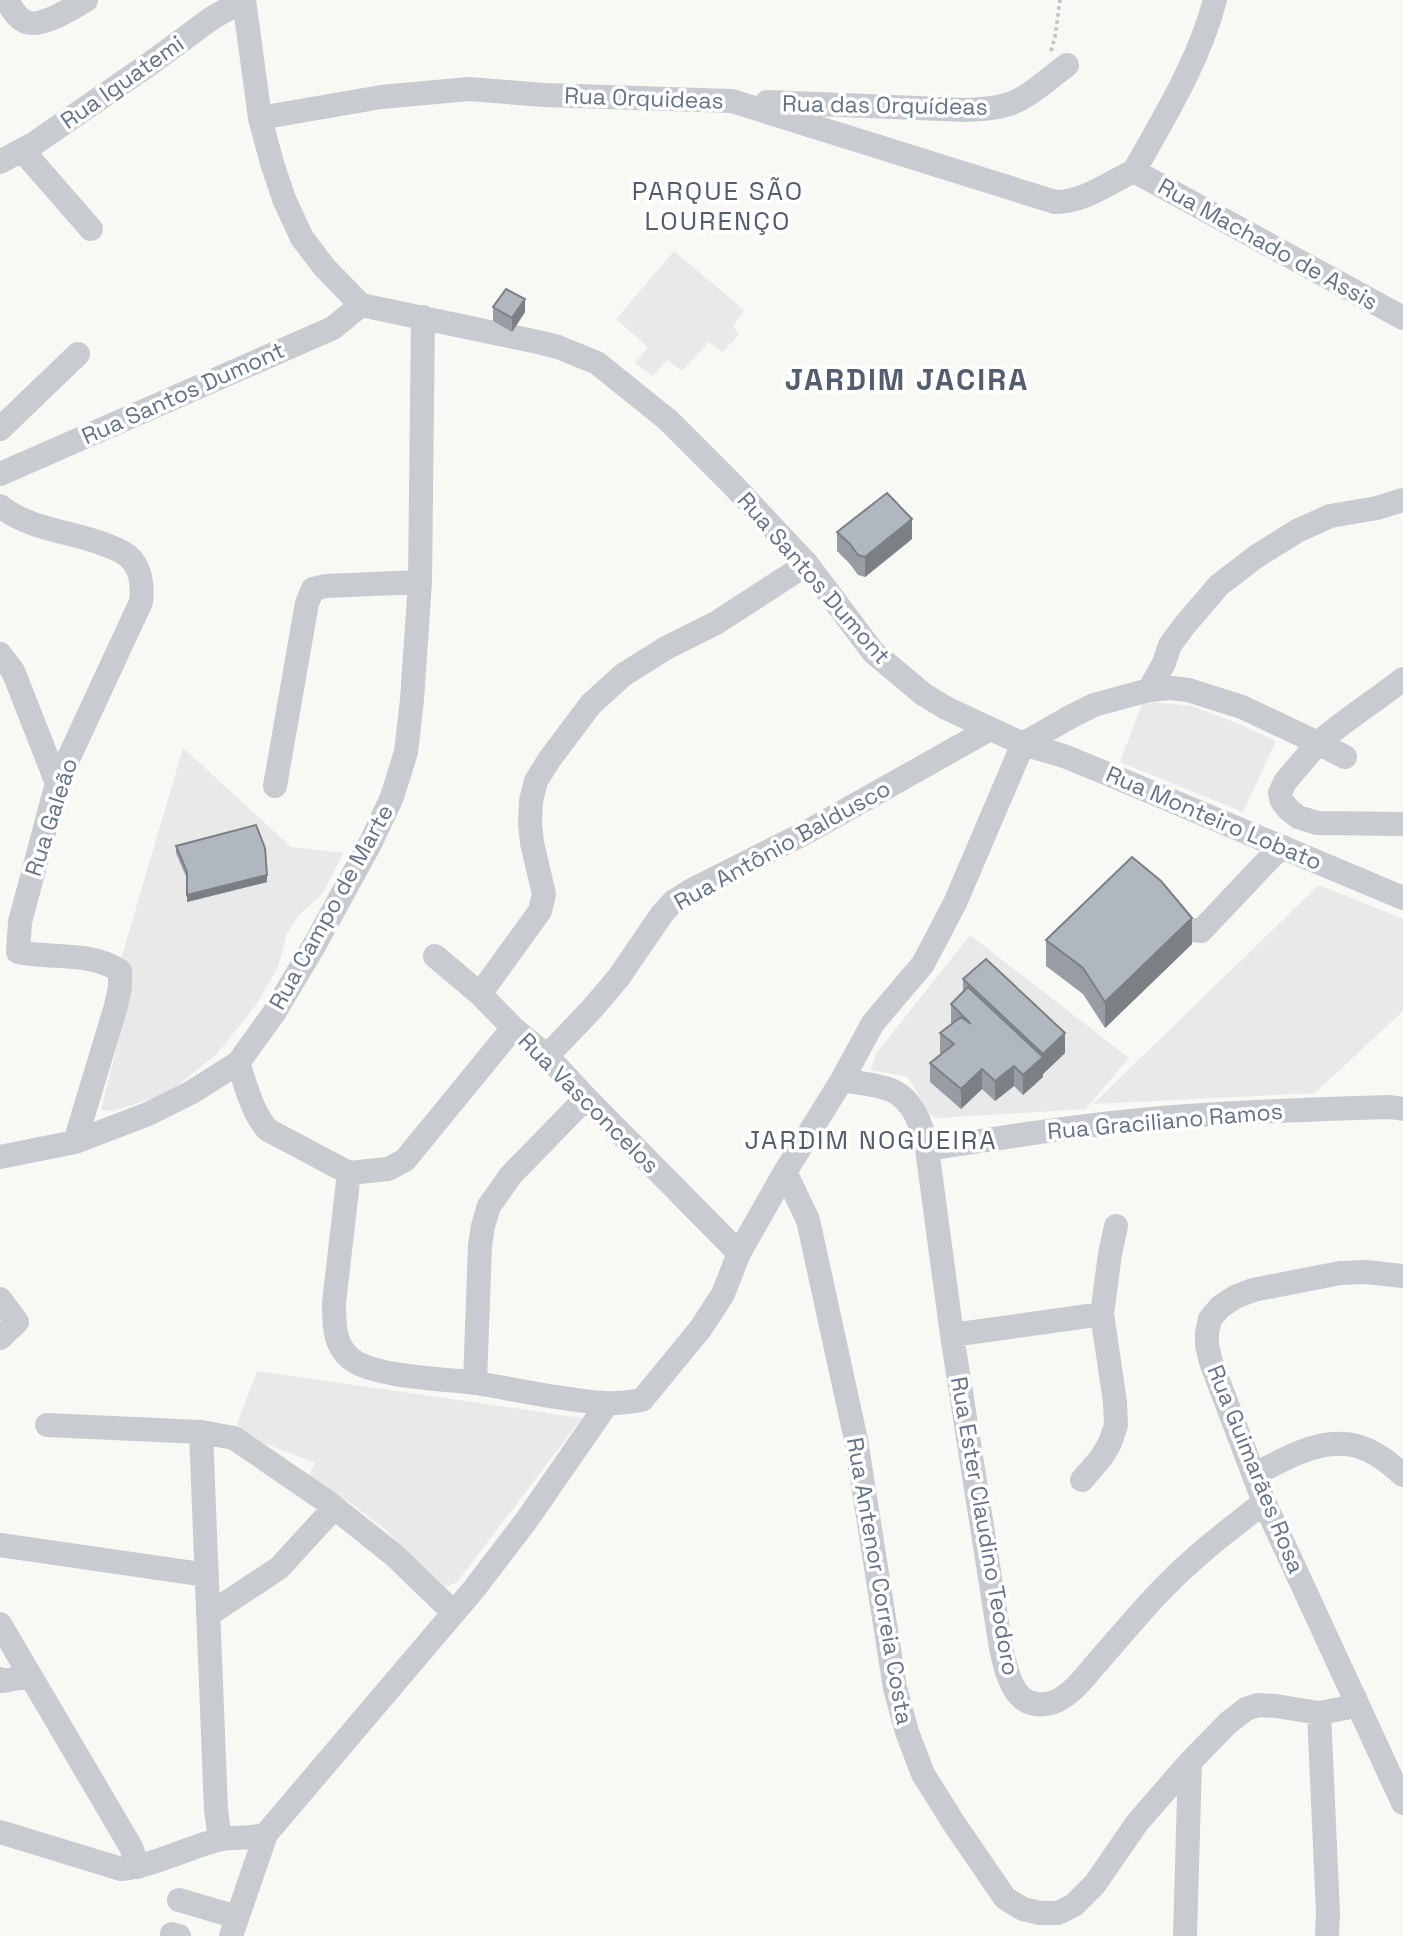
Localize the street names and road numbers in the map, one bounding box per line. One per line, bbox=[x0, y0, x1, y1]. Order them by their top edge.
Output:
street label: Rua Iguatemi bbox=[54, 28, 190, 136]
street label: Rua Orquideas bbox=[564, 80, 724, 116]
street label: Rua das Orquídeas bbox=[782, 88, 988, 122]
street label: Rua Machado de Assis bbox=[1153, 171, 1383, 317]
street label: Rua Santos Dumont bbox=[77, 335, 289, 451]
street label: Rua Santos Dumont bbox=[731, 486, 897, 670]
street label: Rua Galeão bbox=[18, 754, 84, 880]
street label: Rua Monteiro Lobato bbox=[1101, 759, 1327, 877]
street label: Rua Antônio Baldusco bbox=[668, 773, 896, 917]
street label: Rua Campo de Marte bbox=[262, 799, 400, 1015]
street label: Rua Vasconcelos bbox=[512, 1026, 666, 1180]
street label: Rua Graciliano Ramos bbox=[1046, 1096, 1284, 1146]
street label: Rua Guimarães Rosa bbox=[1200, 1360, 1312, 1578]
street label: Rua Ester Claudino Teodoro bbox=[944, 1374, 1026, 1678]
street label: Rua Antenor Correia Costa bbox=[840, 1435, 920, 1727]

